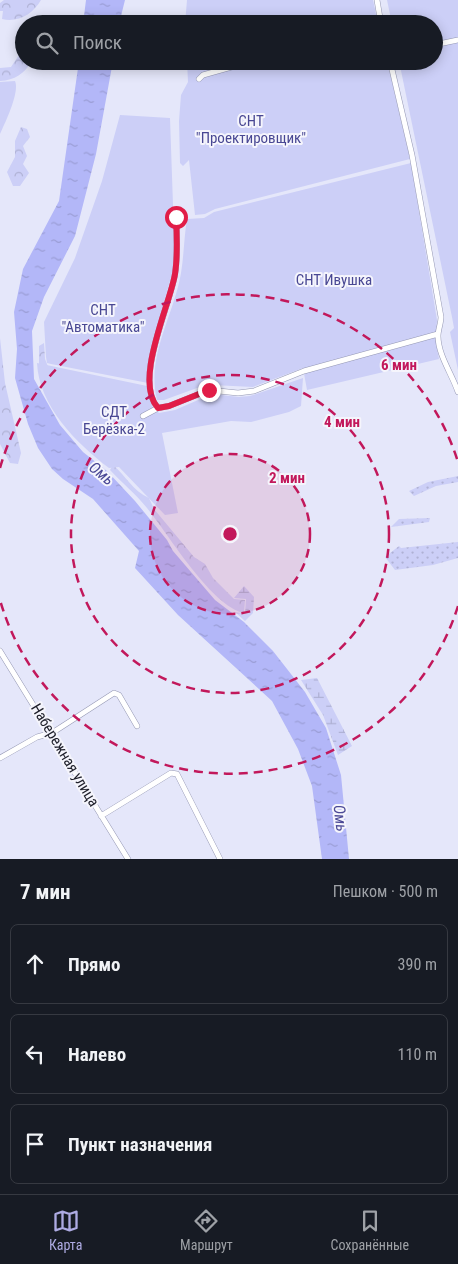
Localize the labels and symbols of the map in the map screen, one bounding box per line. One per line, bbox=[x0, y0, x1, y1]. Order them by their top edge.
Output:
park label: СНТ "Проектировщик" bbox=[196, 112, 306, 147]
route start bbox=[165, 206, 188, 229]
park label: СНТ Ивушка bbox=[296, 271, 372, 289]
park label: СНТ "Автоматика" bbox=[61, 301, 145, 336]
text: 6 мин bbox=[381, 356, 417, 374]
route end bbox=[198, 379, 221, 402]
park label: СДТ Берёзка-2 bbox=[83, 403, 145, 438]
text: 4 мин bbox=[324, 413, 360, 431]
water label: Омь bbox=[85, 458, 118, 489]
text: 2 мин bbox=[269, 469, 305, 487]
centre of rings bbox=[221, 525, 239, 543]
street label: Набережная улица bbox=[27, 700, 103, 810]
water label: Омь bbox=[329, 804, 352, 833]

